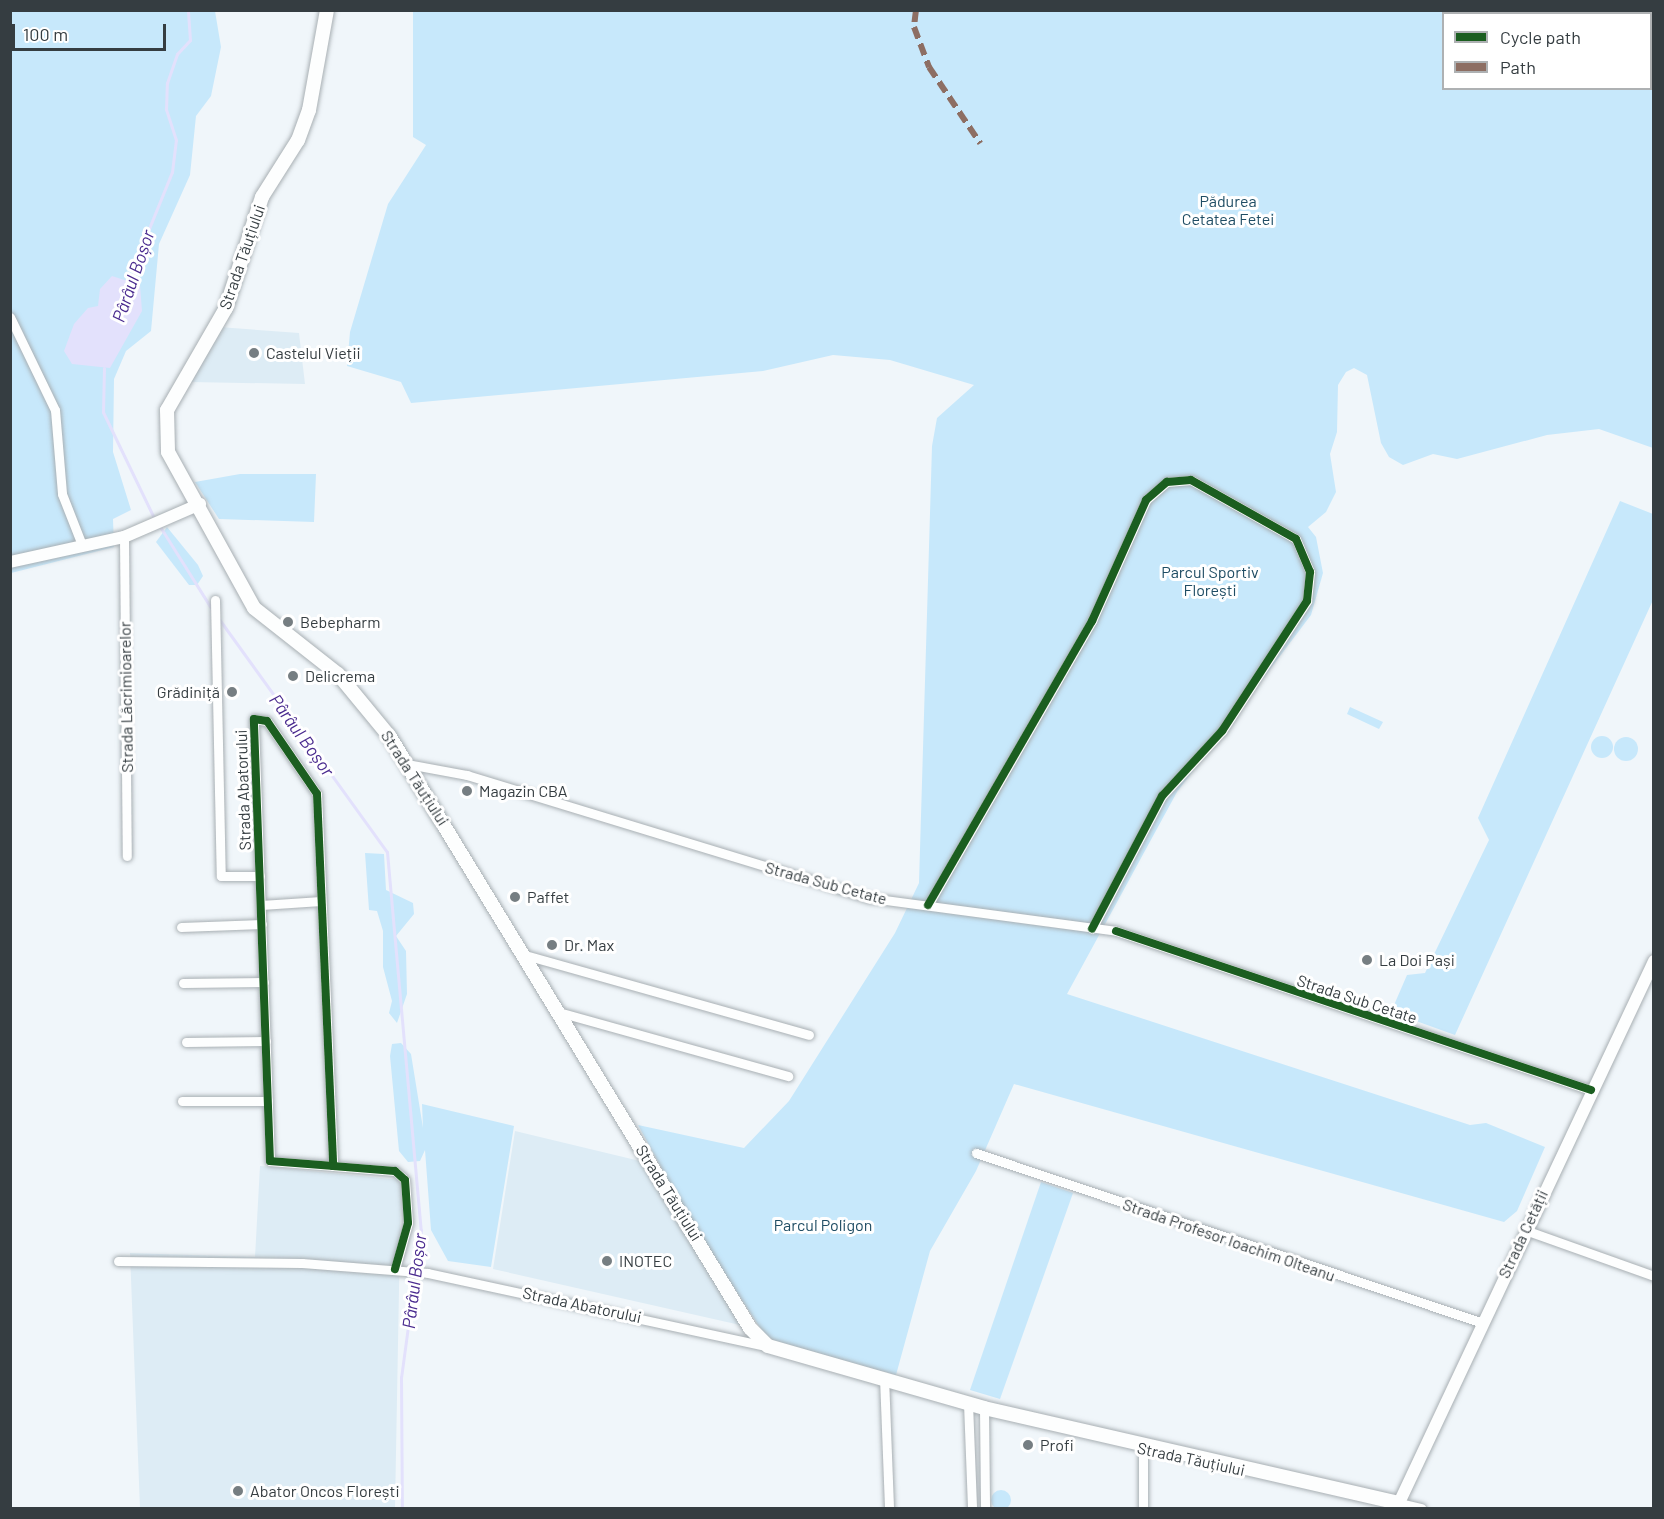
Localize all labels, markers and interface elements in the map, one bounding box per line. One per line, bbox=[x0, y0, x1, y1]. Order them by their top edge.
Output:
scale bar bbox=[15, 12, 170, 50]
legend bbox=[1442, 12, 1652, 90]
text: 100 m bbox=[23, 23, 68, 45]
text: Cycle path bbox=[1500, 26, 1581, 48]
text: Path bbox=[1500, 56, 1536, 78]
park label: Pădurea Cetatea Fetei bbox=[1182, 191, 1274, 229]
street label: Strada Tăuțiului bbox=[215, 202, 269, 312]
water label: Pârâul Boșor bbox=[107, 227, 159, 325]
place label: Castelul Vieții bbox=[266, 343, 361, 363]
marker: Castelul Vieții bbox=[247, 346, 261, 360]
park label: Parcul Sportiv Florești bbox=[1161, 562, 1259, 600]
place label: Bebepharm bbox=[300, 612, 380, 632]
marker: Bebepharm bbox=[281, 615, 295, 629]
street label: Strada Lăcrimioarelor bbox=[115, 621, 137, 773]
place label: Delicrema bbox=[305, 666, 375, 686]
marker: Delicrema bbox=[286, 669, 300, 683]
place label: Grădiniță bbox=[157, 682, 220, 702]
marker: Grădiniță bbox=[225, 685, 239, 699]
water label: Pârâul Boșor bbox=[265, 690, 339, 780]
street label: Strada Tăuțiului bbox=[377, 727, 453, 829]
street label: Strada Abatorului bbox=[231, 729, 255, 851]
place label: Magazin CBA bbox=[479, 781, 567, 801]
marker: Magazin CBA bbox=[460, 784, 474, 798]
street label: Strada Sub Cetate bbox=[763, 858, 889, 908]
place label: Paffet bbox=[527, 887, 569, 907]
marker: Paffet bbox=[508, 890, 522, 904]
place label: Dr. Max bbox=[564, 935, 614, 955]
marker: Dr. Max bbox=[545, 938, 559, 952]
place label: La Doi Pași bbox=[1379, 950, 1455, 970]
marker: La Doi Pași bbox=[1360, 953, 1374, 967]
street label: Strada Sub Cetate bbox=[1294, 971, 1420, 1027]
street label: Strada Tăuțiului bbox=[632, 1141, 706, 1245]
street label: Strada Cetății bbox=[1494, 1187, 1552, 1281]
street label: Strada Profesor Ioachim Olteanu bbox=[1120, 1195, 1338, 1285]
park label: Parcul Poligon bbox=[774, 1215, 872, 1235]
water label: Pârâul Boșor bbox=[397, 1232, 431, 1330]
place label: INOTEC bbox=[619, 1251, 672, 1271]
marker: INOTEC bbox=[600, 1254, 614, 1268]
street label: Strada Abatorului bbox=[521, 1283, 643, 1327]
place label: Profi bbox=[1040, 1435, 1074, 1455]
marker: Profi bbox=[1021, 1438, 1035, 1452]
street label: Strada Tăuțiului bbox=[1135, 1438, 1247, 1480]
place label: Abator Oncos Florești bbox=[250, 1481, 399, 1501]
marker: Abator Oncos Florești bbox=[231, 1484, 245, 1498]

